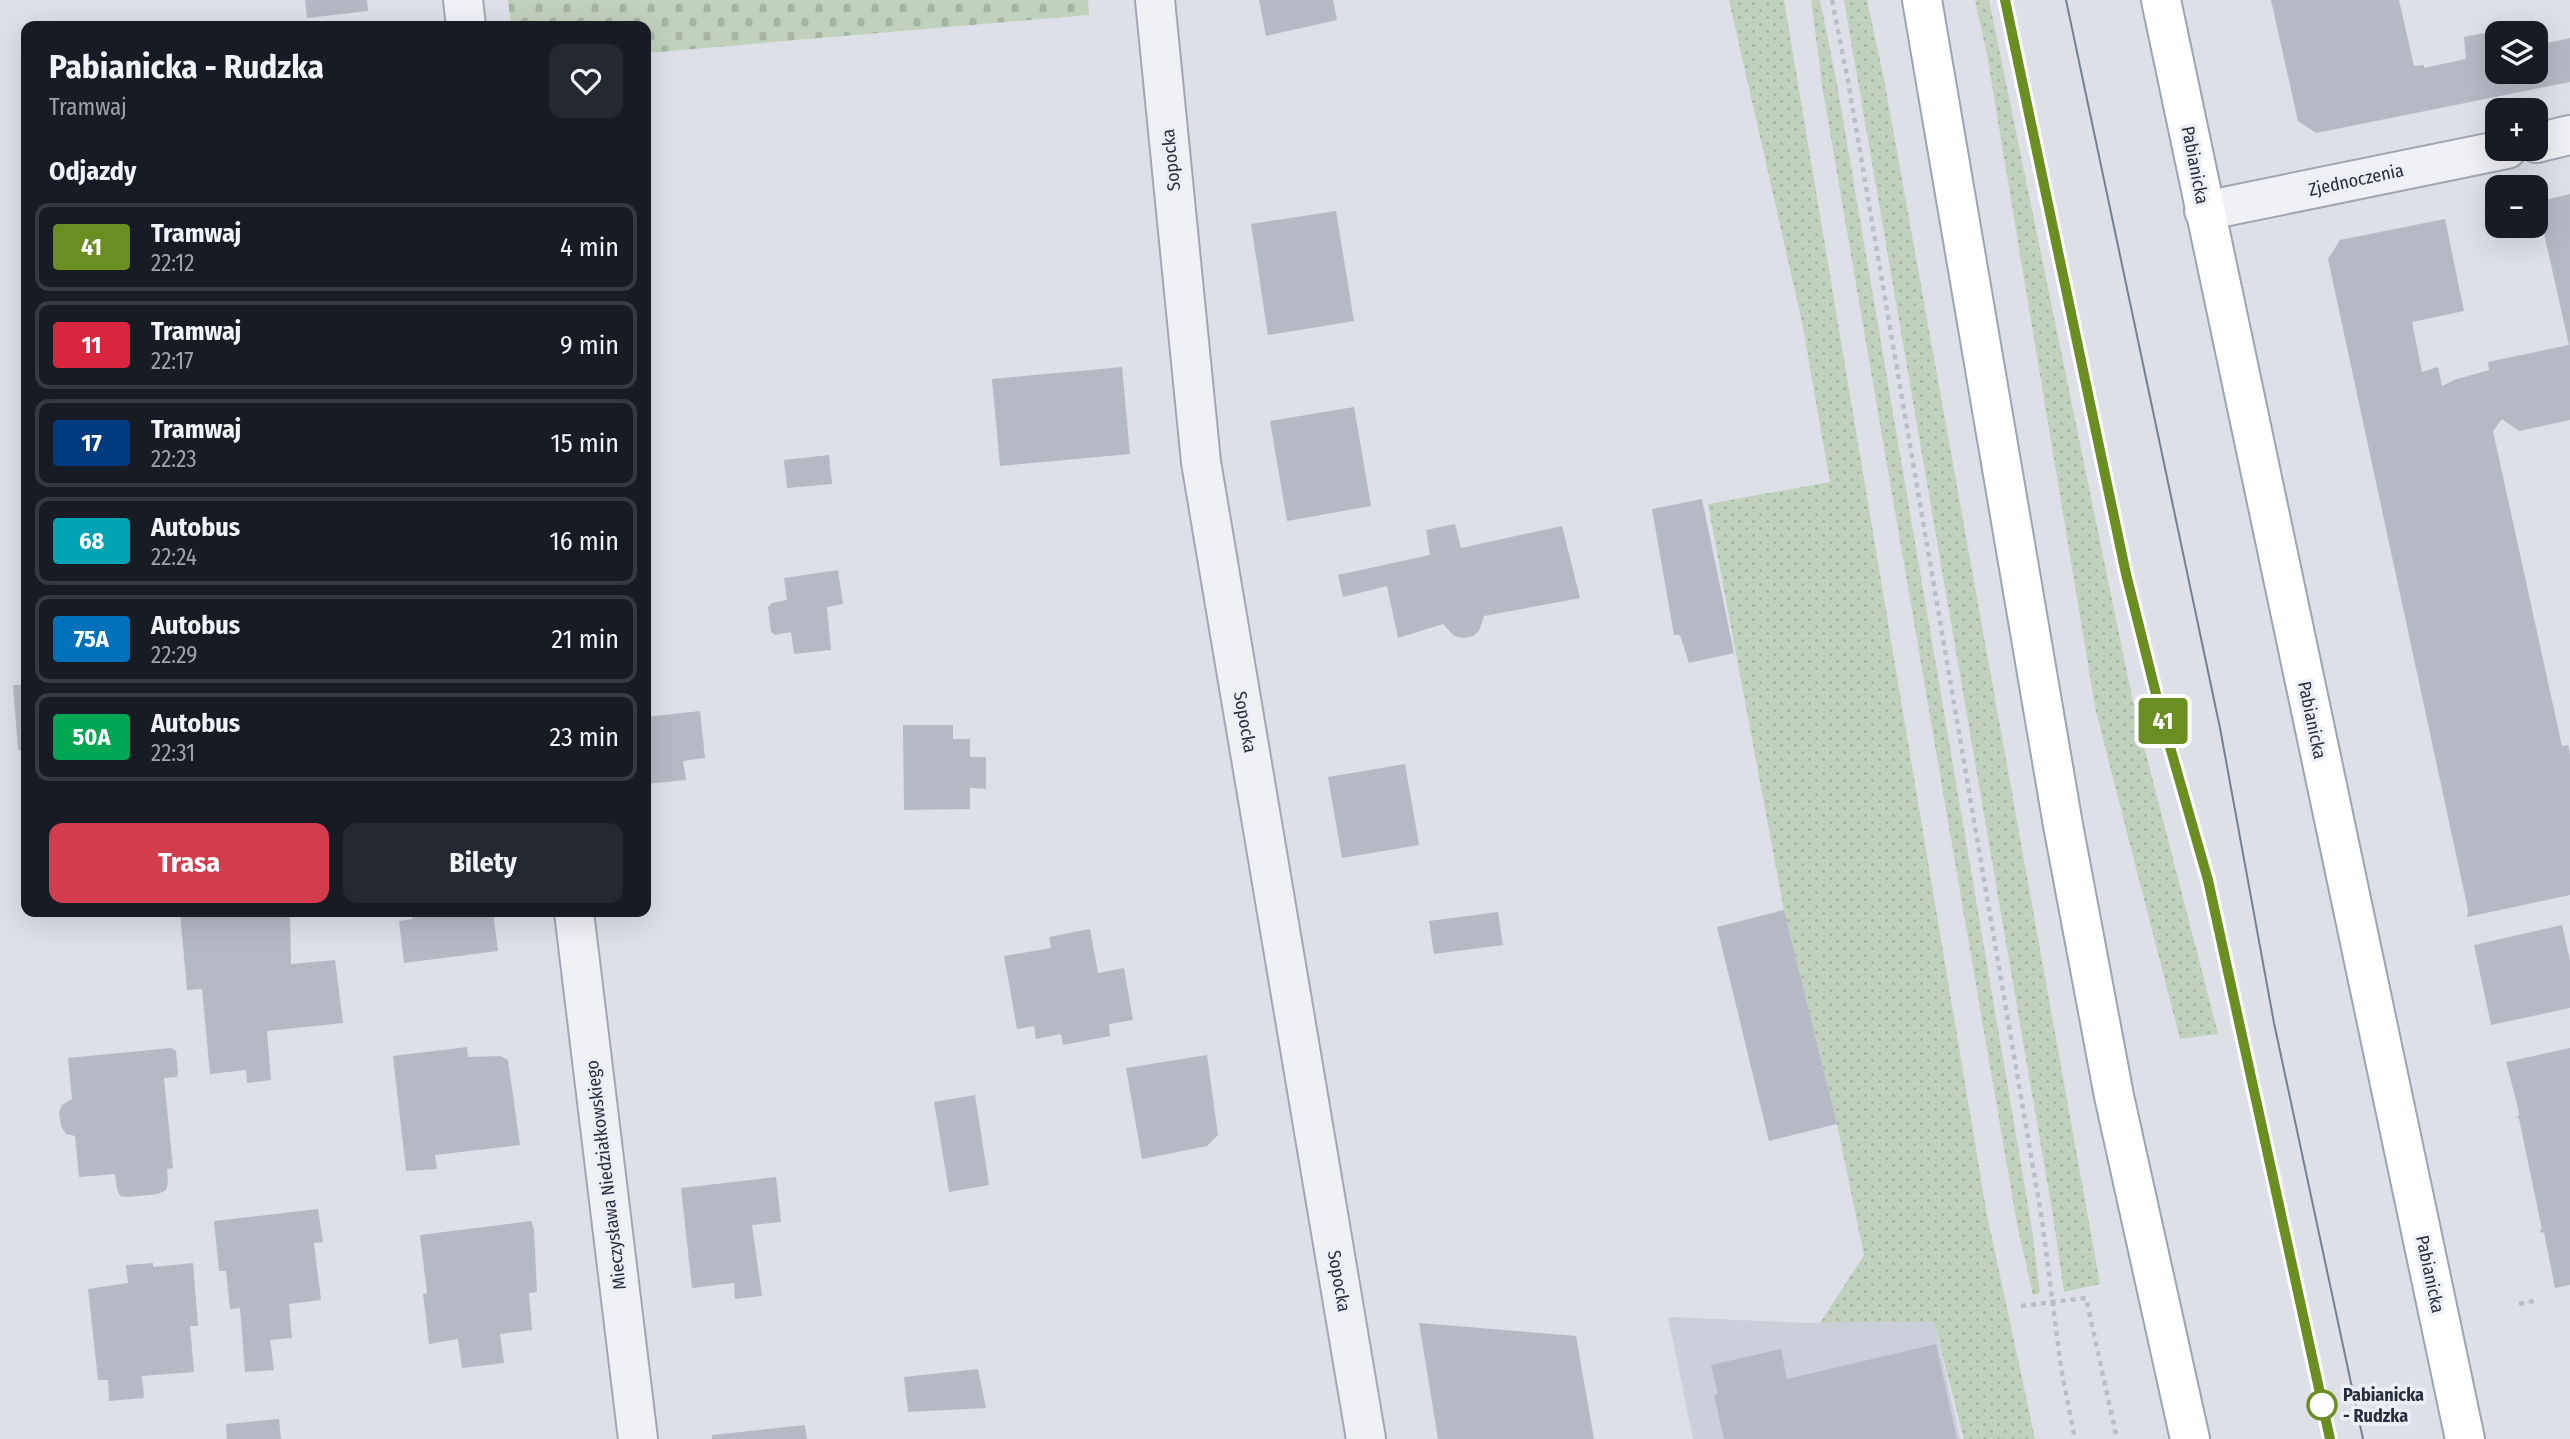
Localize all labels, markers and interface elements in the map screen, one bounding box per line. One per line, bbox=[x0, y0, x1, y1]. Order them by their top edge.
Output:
map controls bbox=[2485, 21, 2548, 238]
button: layers bbox=[2485, 21, 2548, 84]
button: heart bbox=[549, 44, 623, 118]
text: Pabianicka - Rudzka bbox=[49, 47, 324, 87]
text: Tramwaj bbox=[49, 93, 127, 121]
button: + bbox=[2485, 98, 2548, 161]
street label: Pabianicka bbox=[2177, 124, 2213, 206]
street label: Sopocka bbox=[1157, 128, 1185, 192]
text: Odjazdy bbox=[49, 156, 136, 187]
street label: Zjednoczenia bbox=[2306, 159, 2406, 201]
button: − bbox=[2485, 175, 2548, 238]
text: Tramwaj bbox=[151, 218, 241, 249]
text: 4 min bbox=[560, 232, 619, 263]
text: 41 bbox=[81, 233, 102, 261]
text: 22:12 bbox=[151, 249, 194, 277]
text: Tramwaj bbox=[151, 316, 241, 347]
text: 9 min bbox=[560, 330, 619, 361]
text: 11 bbox=[82, 331, 101, 359]
text: 22:17 bbox=[151, 347, 194, 375]
text: Tramwaj bbox=[151, 414, 241, 445]
text: 15 min bbox=[551, 428, 619, 459]
text: 17 bbox=[81, 429, 102, 457]
text: 22:23 bbox=[151, 445, 197, 473]
text: Autobus bbox=[151, 512, 240, 543]
text: 16 min bbox=[550, 526, 619, 557]
text: 68 bbox=[79, 527, 104, 555]
text: 22:24 bbox=[151, 543, 197, 571]
text: Autobus bbox=[151, 610, 240, 641]
text: 21 min bbox=[552, 624, 619, 655]
text: 75A bbox=[74, 625, 109, 653]
text: 22:29 bbox=[151, 641, 197, 669]
street label: Pabianicka bbox=[2293, 679, 2331, 761]
street label: Sopocka bbox=[1229, 690, 1261, 755]
line badge: 41 bbox=[2132, 698, 2194, 744]
text: 41 bbox=[2153, 707, 2173, 735]
text: Autobus bbox=[151, 708, 240, 739]
text: 23 min bbox=[550, 722, 619, 753]
text: 50A bbox=[73, 723, 110, 751]
text: 22:31 bbox=[151, 739, 195, 767]
button: Trasa bbox=[49, 823, 329, 903]
button: Bilety bbox=[343, 823, 623, 903]
street label: Mieczysława Niedziałkowskiego bbox=[581, 1059, 631, 1291]
street label: Pabianicka bbox=[2411, 1233, 2449, 1315]
street label: Sopocka bbox=[1323, 1249, 1355, 1314]
place label: Pabianicka - Rudzka bbox=[2343, 1384, 2424, 1427]
marker: Pabianicka - Rudzka bbox=[2307, 1390, 2337, 1420]

